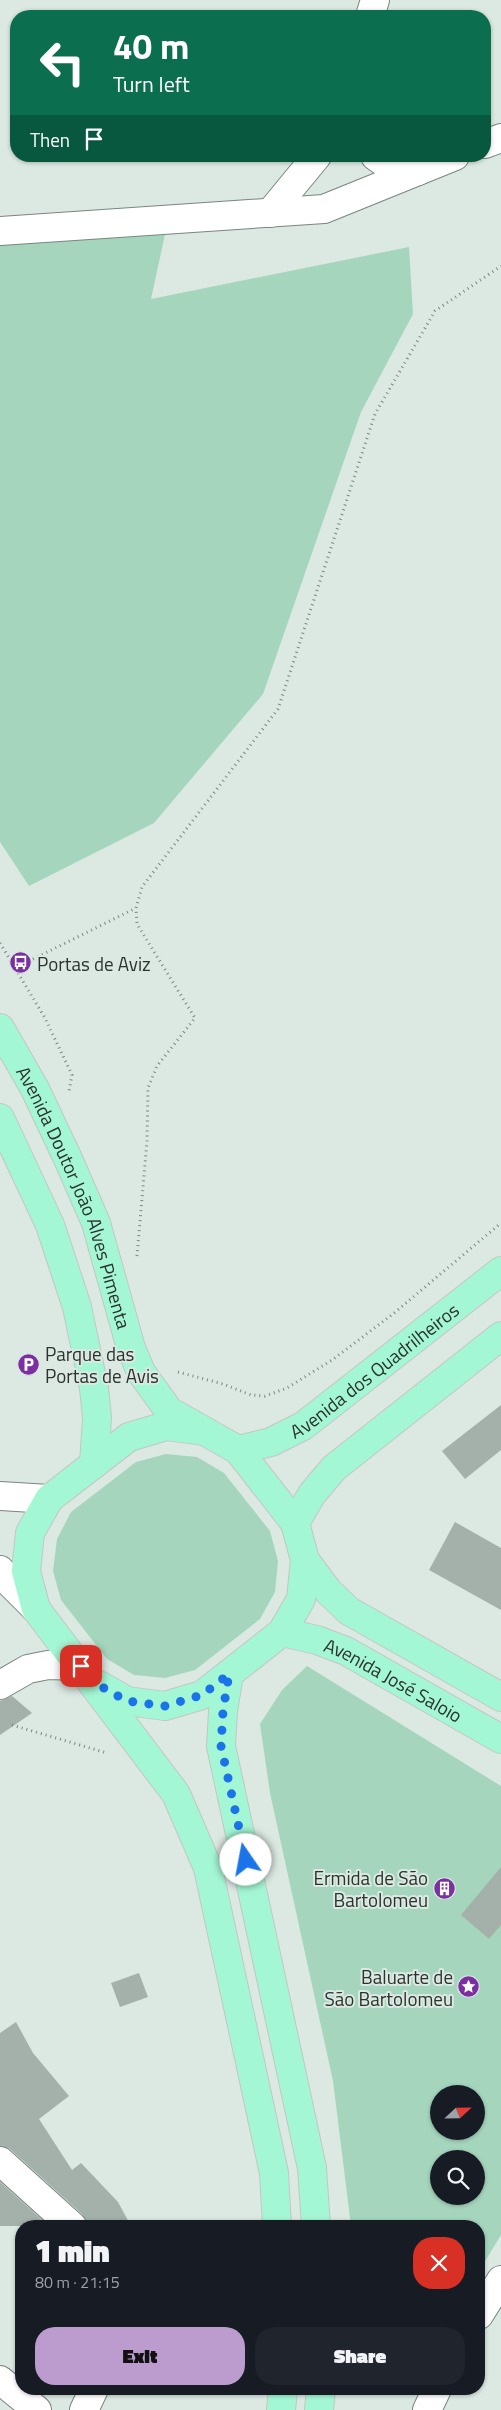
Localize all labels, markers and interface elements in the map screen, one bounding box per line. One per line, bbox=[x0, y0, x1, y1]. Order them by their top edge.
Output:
text: 40 m bbox=[113, 19, 189, 73]
icon: left bbox=[30, 30, 95, 95]
text: Turn left bbox=[113, 67, 190, 101]
text: Then bbox=[30, 125, 70, 154]
icon: arrive bbox=[80, 125, 108, 153]
place label: Portas de Aviz bbox=[37, 949, 151, 978]
bus stop icon: Portas de Aviz bbox=[9, 951, 33, 975]
street label: Avenida Doutor João Alves Pimenta bbox=[10, 1060, 140, 1332]
street label: Avenida dos Quadrilheiros bbox=[284, 1295, 465, 1445]
place label: Parque das Portas de Avis bbox=[45, 1339, 159, 1390]
parking icon: Parque das Portas de Avis bbox=[17, 1352, 41, 1376]
street label: Avenida José Saloio bbox=[320, 1630, 468, 1729]
pin bbox=[60, 1645, 102, 1687]
icon: arrive bbox=[67, 1652, 95, 1680]
position arrow bbox=[219, 1833, 271, 1885]
place label: Ermida de São Bartolomeu bbox=[313, 1863, 428, 1914]
building icon: Ermida de São Bartolomeu bbox=[432, 1876, 456, 1900]
place label: Baluarte de São Bartolomeu bbox=[324, 1962, 453, 2013]
place icon: Baluarte de São Bartolomeu bbox=[457, 1975, 481, 1999]
north arrow bbox=[430, 2085, 485, 2140]
map controls bbox=[430, 2085, 485, 2205]
button: search bbox=[430, 2150, 485, 2205]
text: 1 min bbox=[35, 2228, 110, 2274]
button: close bbox=[413, 2237, 465, 2289]
text: 80 m · 21:15 bbox=[35, 2270, 120, 2294]
button: Exit bbox=[35, 2327, 245, 2385]
button: Share bbox=[255, 2327, 465, 2385]

